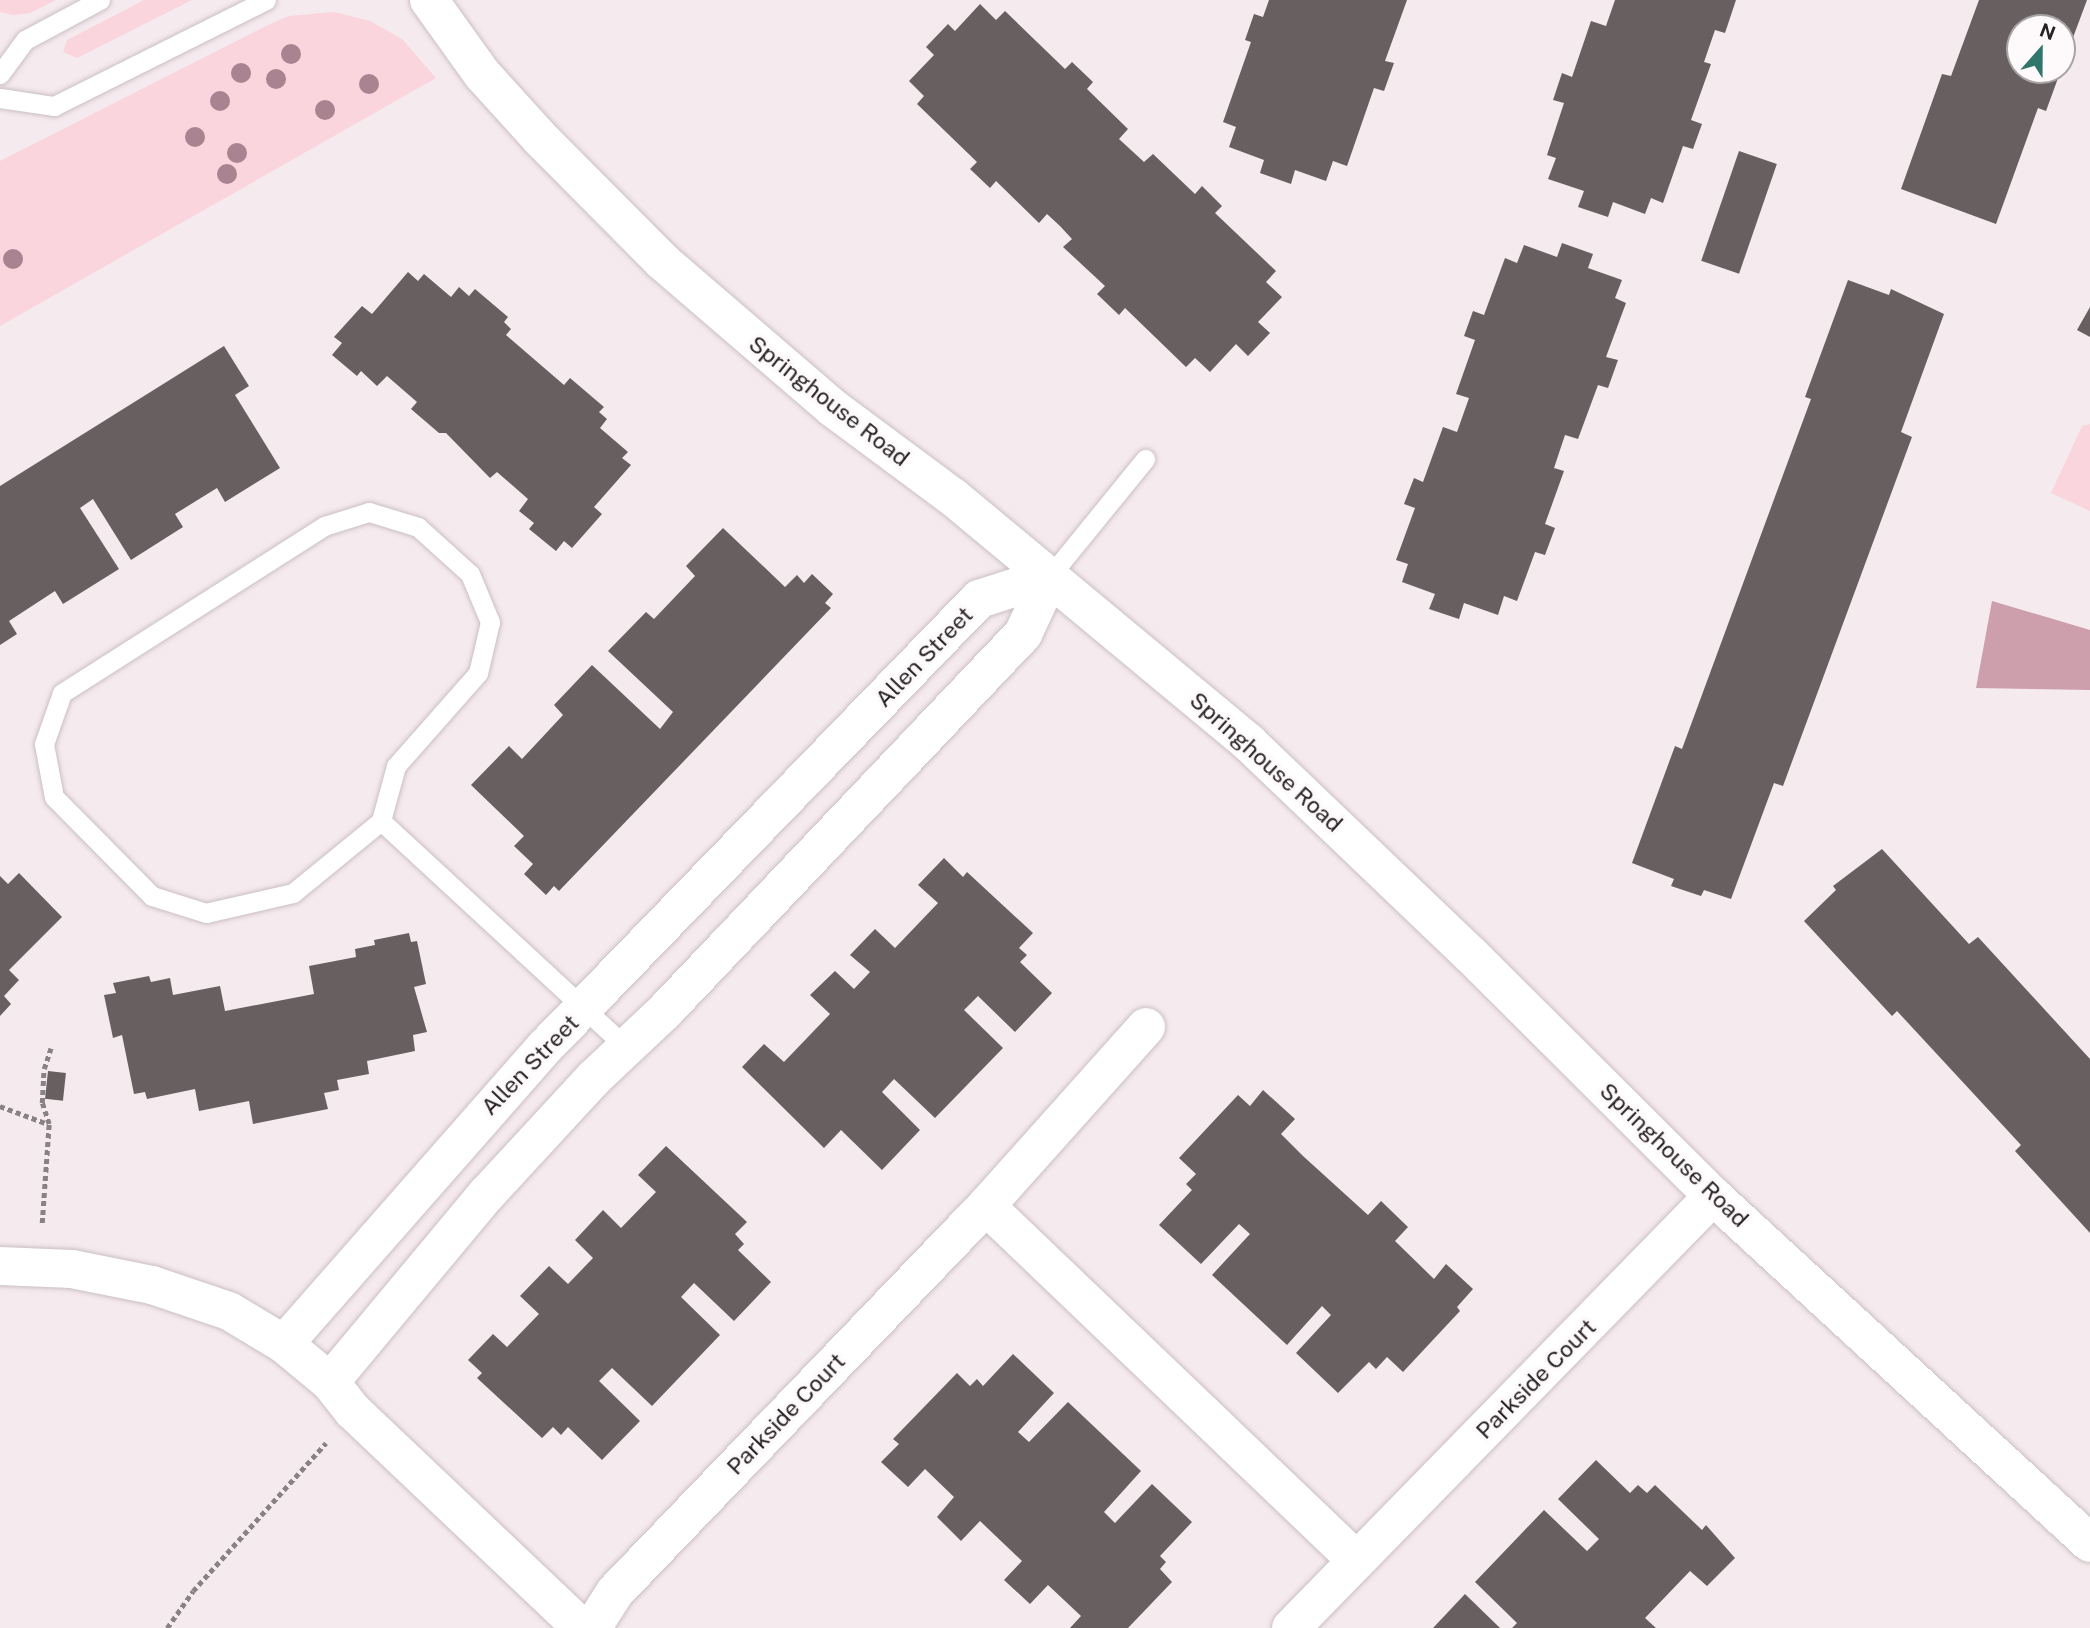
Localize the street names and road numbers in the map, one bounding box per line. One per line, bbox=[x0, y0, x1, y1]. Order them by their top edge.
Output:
street label: Springhouse Road bbox=[743, 330, 915, 472]
street label: Allen Street bbox=[869, 601, 979, 713]
street label: Springhouse Road bbox=[1184, 686, 1348, 838]
street label: Allen Street bbox=[475, 1009, 585, 1121]
street label: Springhouse Road bbox=[1594, 1077, 1754, 1233]
street label: Parkside Court bbox=[1470, 1313, 1602, 1445]
street label: Parkside Court bbox=[721, 1347, 851, 1481]

